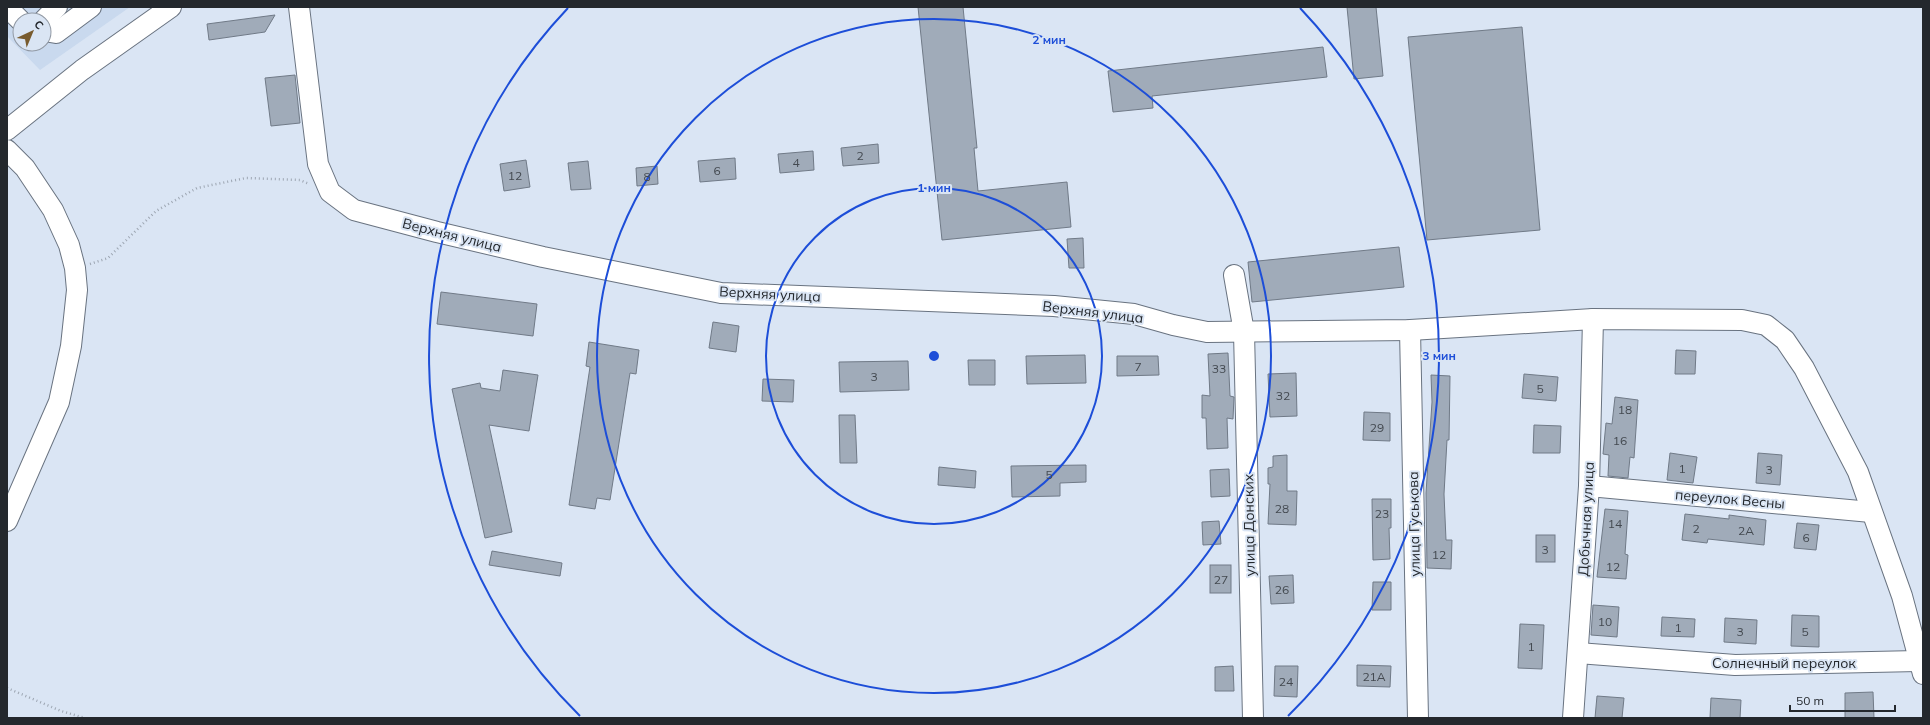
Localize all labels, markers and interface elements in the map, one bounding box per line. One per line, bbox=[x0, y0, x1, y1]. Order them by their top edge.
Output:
north arrow bbox=[12, 12, 52, 52]
text: С bbox=[31, 17, 47, 33]
text: 2 мин bbox=[1032, 32, 1066, 47]
house number: 2 bbox=[856, 148, 864, 163]
house number: 4 bbox=[792, 155, 800, 170]
house number: 6 bbox=[713, 163, 721, 178]
house number: 12 bbox=[508, 168, 522, 183]
house number: 8 bbox=[643, 169, 651, 184]
text: 1 мин bbox=[917, 180, 951, 195]
street label: Верхняя улица bbox=[401, 214, 503, 256]
street label: Верхняя улица bbox=[719, 282, 821, 306]
street label: Верхняя улица bbox=[1042, 297, 1144, 327]
text: 3 мин bbox=[1422, 348, 1456, 363]
centre of rings bbox=[927, 349, 941, 363]
house number: 7 bbox=[1134, 359, 1142, 374]
house number: 33 bbox=[1212, 361, 1226, 376]
house number: 3 bbox=[870, 369, 878, 384]
house number: 5 bbox=[1536, 381, 1544, 396]
house number: 32 bbox=[1276, 388, 1290, 403]
house number: 18 bbox=[1618, 402, 1632, 417]
house number: 29 bbox=[1370, 420, 1384, 435]
house number: 16 bbox=[1613, 433, 1627, 448]
street label: Добычная улица bbox=[1574, 461, 1598, 577]
house number: 1 bbox=[1678, 461, 1686, 476]
house number: 3 bbox=[1765, 462, 1773, 477]
house number: 5 bbox=[1045, 467, 1053, 482]
street label: улица Гуськова bbox=[1404, 471, 1424, 577]
street label: улица Донских bbox=[1239, 473, 1259, 577]
street label: переулок Весны bbox=[1674, 485, 1786, 513]
house number: 28 bbox=[1275, 501, 1289, 516]
house number: 23 bbox=[1375, 506, 1389, 521]
house number: 14 bbox=[1608, 516, 1622, 531]
house number: 2 bbox=[1692, 521, 1700, 536]
house number: 2А bbox=[1738, 523, 1754, 538]
house number: 6 bbox=[1802, 530, 1810, 545]
house number: 3 bbox=[1541, 542, 1549, 557]
house number: 12 bbox=[1432, 547, 1446, 562]
house number: 12 bbox=[1606, 559, 1620, 574]
house number: 27 bbox=[1214, 572, 1228, 587]
house number: 26 bbox=[1275, 582, 1289, 597]
house number: 10 bbox=[1598, 614, 1612, 629]
house number: 1 bbox=[1674, 620, 1682, 635]
house number: 3 bbox=[1736, 624, 1744, 639]
house number: 5 bbox=[1801, 624, 1809, 639]
house number: 1 bbox=[1527, 639, 1535, 654]
street label: Солнечный переулок bbox=[1712, 654, 1856, 672]
house number: 21А bbox=[1362, 669, 1386, 684]
house number: 24 bbox=[1279, 674, 1293, 689]
scale bar bbox=[1790, 687, 1895, 713]
text: 50 m bbox=[1796, 693, 1824, 708]

